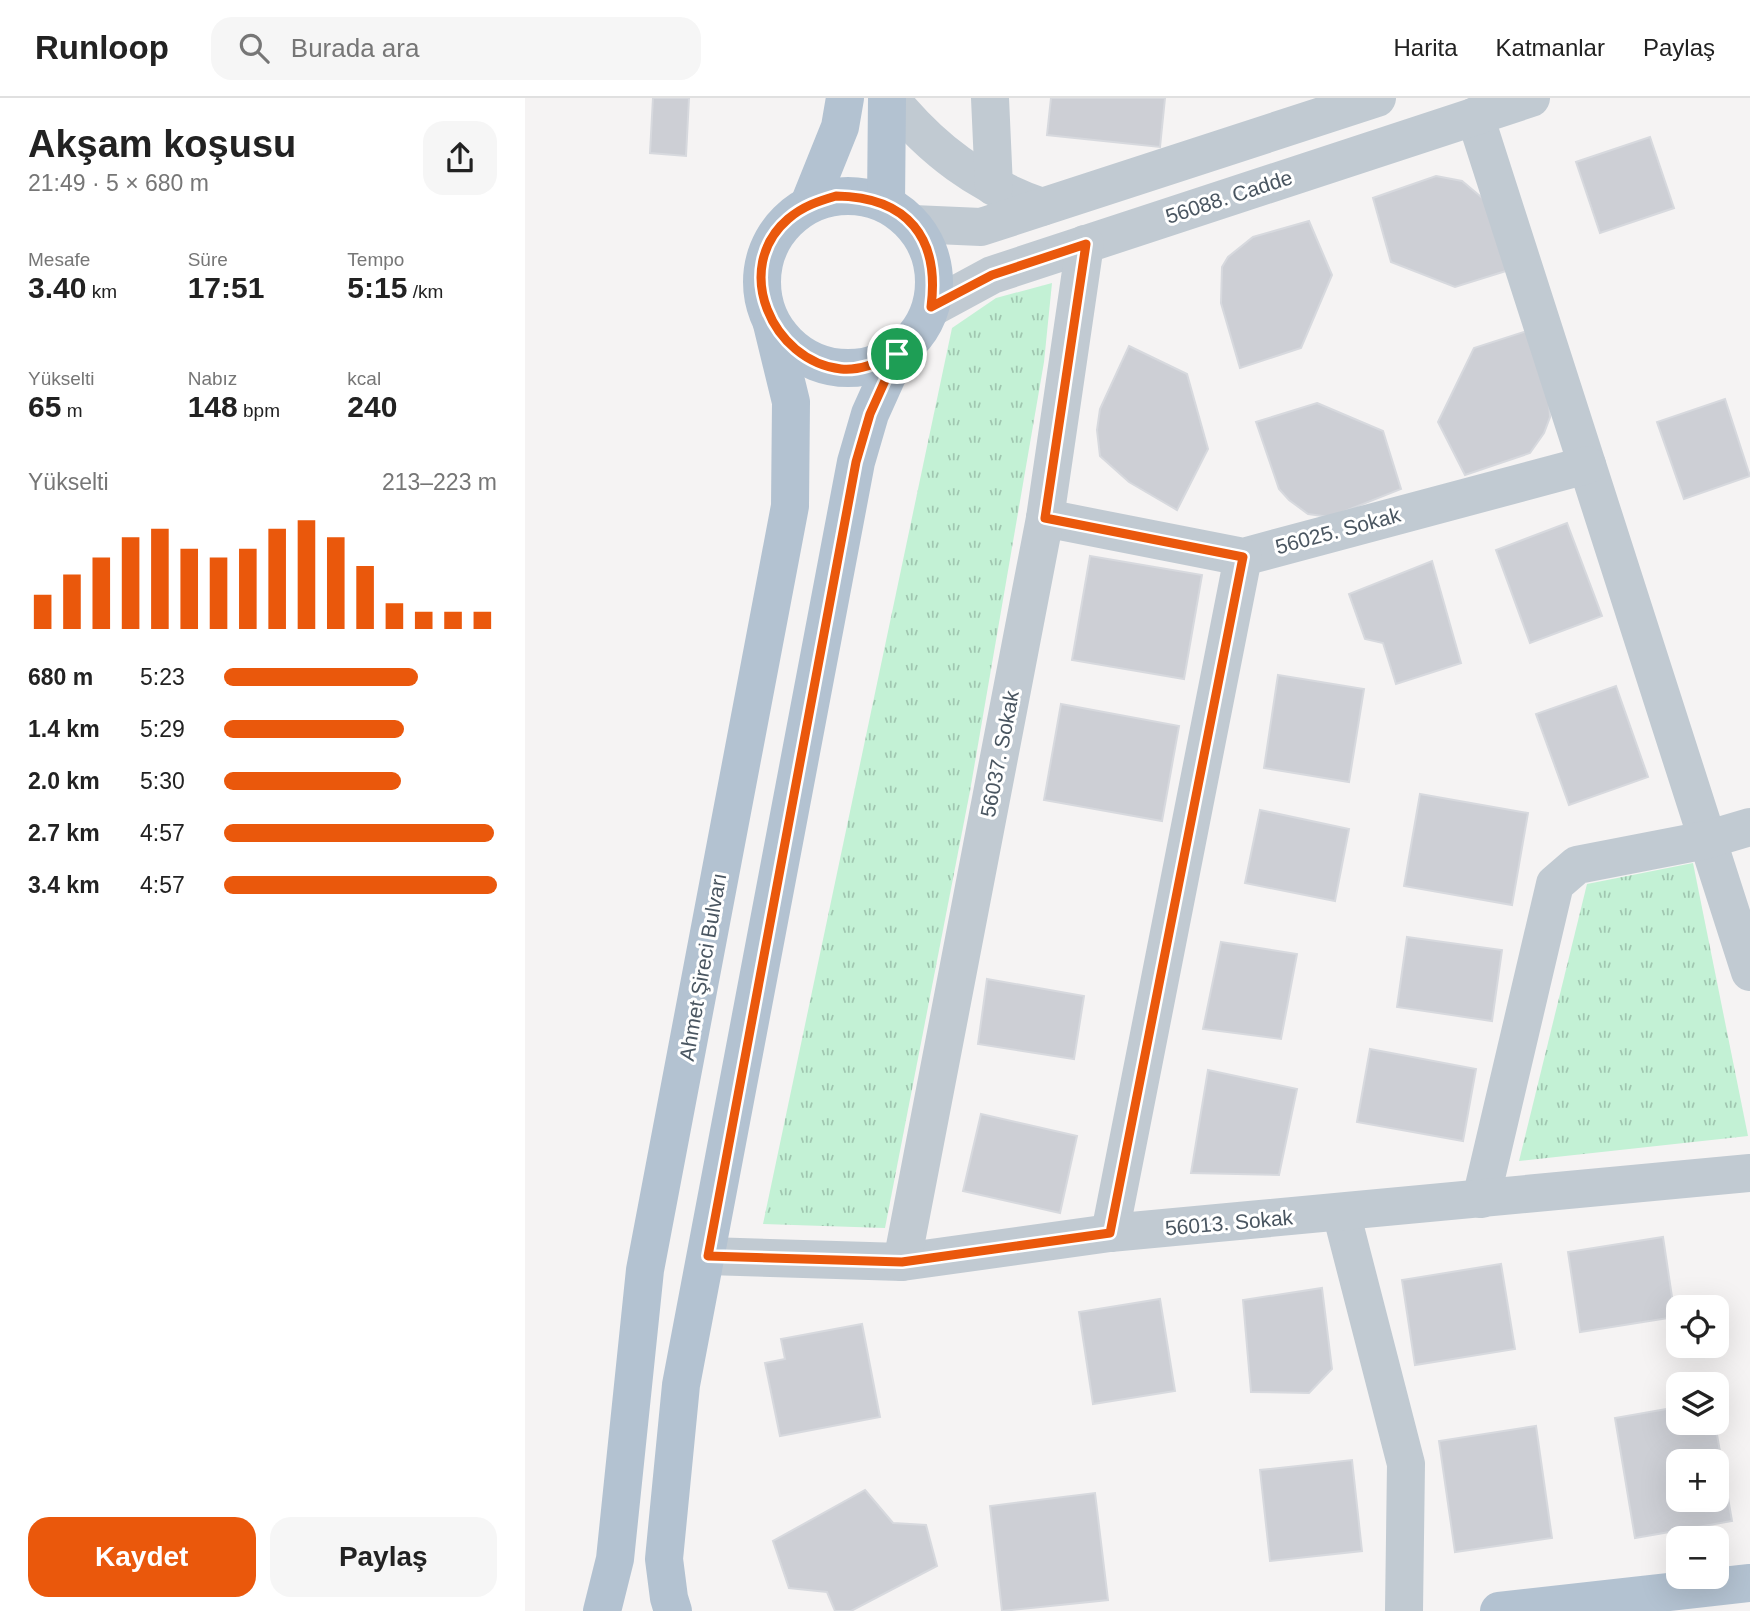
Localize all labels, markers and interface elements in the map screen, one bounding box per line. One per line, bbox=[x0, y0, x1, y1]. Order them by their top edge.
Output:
search box bbox=[211, 17, 701, 80]
text: Runloop bbox=[35, 29, 169, 66]
icon: search bbox=[235, 29, 273, 67]
text: Burada ara bbox=[291, 33, 419, 63]
text: Harita bbox=[1394, 34, 1458, 61]
text: Katmanlar bbox=[1496, 34, 1605, 61]
text: Paylaş bbox=[1643, 34, 1715, 61]
button: share bbox=[423, 121, 497, 195]
text: Akşam koşusu bbox=[28, 123, 296, 165]
street label: 56088. Cadde bbox=[1163, 165, 1295, 228]
text: 21:49 · 5 × 680 m bbox=[28, 170, 209, 196]
text: Mesafe bbox=[28, 249, 90, 270]
text: Süre bbox=[188, 249, 228, 270]
text: Tempo bbox=[347, 249, 404, 270]
text: 3.40 bbox=[28, 271, 86, 304]
text: 17:51 bbox=[188, 271, 264, 304]
text: 5:15 bbox=[347, 271, 407, 304]
text: km bbox=[86, 281, 117, 302]
text: /km bbox=[407, 281, 443, 302]
pin bbox=[867, 324, 927, 384]
icon: arrive bbox=[878, 335, 916, 373]
text: Yükselti bbox=[28, 368, 95, 389]
text: Nabız bbox=[188, 368, 237, 389]
text: kcal bbox=[347, 368, 381, 389]
text: 65 bbox=[28, 390, 61, 423]
text: 148 bbox=[188, 390, 238, 423]
text: 240 bbox=[347, 390, 397, 423]
text: m bbox=[61, 400, 82, 421]
text: bpm bbox=[238, 400, 280, 421]
text: Yükselti bbox=[28, 469, 109, 495]
text: 213–223 m bbox=[382, 469, 497, 495]
street label: 56025. Sokak bbox=[1273, 503, 1403, 558]
text: 680 m bbox=[28, 664, 93, 690]
text: 5:23 bbox=[140, 664, 185, 690]
street label: 56037. Sokak bbox=[976, 688, 1023, 819]
text: 1.4 km bbox=[28, 716, 100, 742]
text: 5:29 bbox=[140, 716, 185, 742]
text: 2.0 km bbox=[28, 768, 100, 794]
text: 5:30 bbox=[140, 768, 185, 794]
text: 2.7 km bbox=[28, 820, 100, 846]
text: 4:57 bbox=[140, 820, 185, 846]
street label: Ahmet Şireci Bulvarı bbox=[675, 871, 730, 1063]
text: 3.4 km bbox=[28, 872, 100, 898]
text: 4:57 bbox=[140, 872, 185, 898]
street label: 56013. Sokak bbox=[1164, 1205, 1294, 1240]
map controls bbox=[1666, 1295, 1729, 1589]
button: locate bbox=[1666, 1295, 1729, 1358]
button: layers bbox=[1666, 1372, 1729, 1435]
button: + bbox=[1666, 1449, 1729, 1512]
button: Kaydet bbox=[28, 1517, 256, 1597]
button: Paylaş bbox=[270, 1517, 497, 1597]
button: − bbox=[1666, 1526, 1729, 1589]

